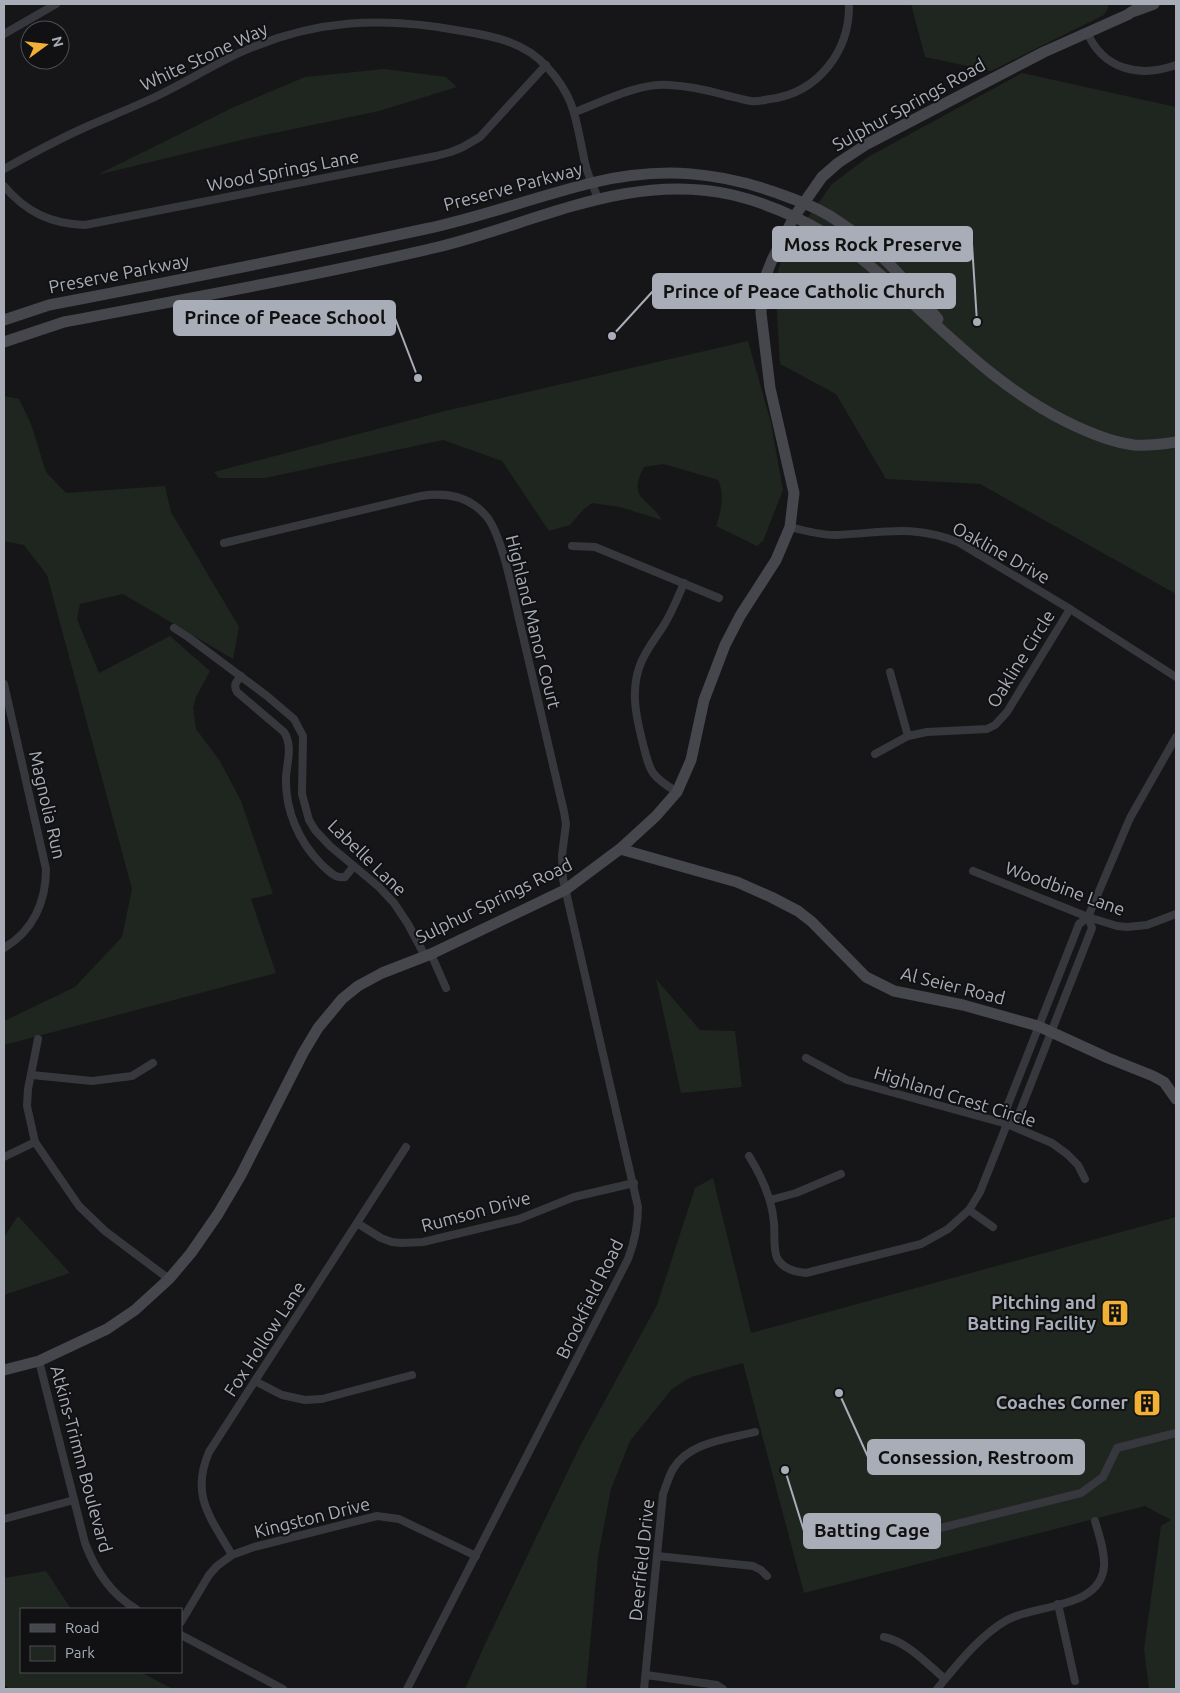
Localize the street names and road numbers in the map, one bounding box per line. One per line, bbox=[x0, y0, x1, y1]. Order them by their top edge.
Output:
street label: White Stone Way bbox=[137, 18, 271, 94]
street label: Sulphur Springs Road bbox=[829, 54, 988, 154]
street label: Wood Springs Lane bbox=[205, 145, 361, 195]
street label: Preserve Parkway bbox=[441, 158, 585, 214]
street label: Preserve Parkway bbox=[47, 250, 191, 296]
street label: Oakline Drive bbox=[949, 517, 1054, 587]
street label: Highland Manor Court bbox=[503, 533, 565, 711]
street label: Oakline Circle bbox=[982, 606, 1058, 711]
street label: Magnolia Run bbox=[26, 749, 70, 861]
street label: Labelle Lane bbox=[324, 815, 411, 900]
street label: Sulphur Springs Road bbox=[412, 853, 575, 947]
street label: Woodbine Lane bbox=[1003, 857, 1128, 919]
street label: Al Seier Road bbox=[899, 962, 1007, 1008]
street label: Highland Crest Circle bbox=[872, 1062, 1039, 1130]
street label: Rumson Drive bbox=[419, 1187, 533, 1235]
street label: Brookfield Road bbox=[552, 1236, 627, 1362]
street label: Fox Hollow Lane bbox=[220, 1277, 309, 1400]
street label: Atkins-Trimm Boulevard bbox=[47, 1363, 117, 1554]
street label: Kingston Drive bbox=[252, 1493, 372, 1541]
street label: Deerfield Drive bbox=[625, 1498, 657, 1622]

